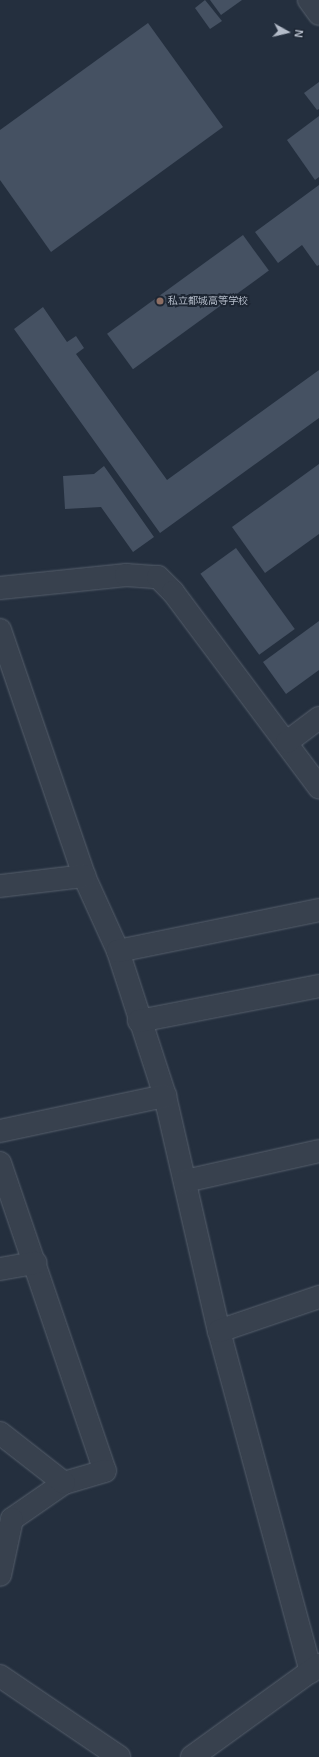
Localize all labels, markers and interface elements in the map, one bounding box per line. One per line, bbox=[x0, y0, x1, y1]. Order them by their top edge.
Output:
north arrow bbox=[267, 12, 307, 52]
text: N bbox=[292, 29, 305, 38]
place label: 私立都城高等学校 bbox=[168, 295, 248, 307]
marker: 私立都城高等学校 bbox=[155, 296, 165, 306]

